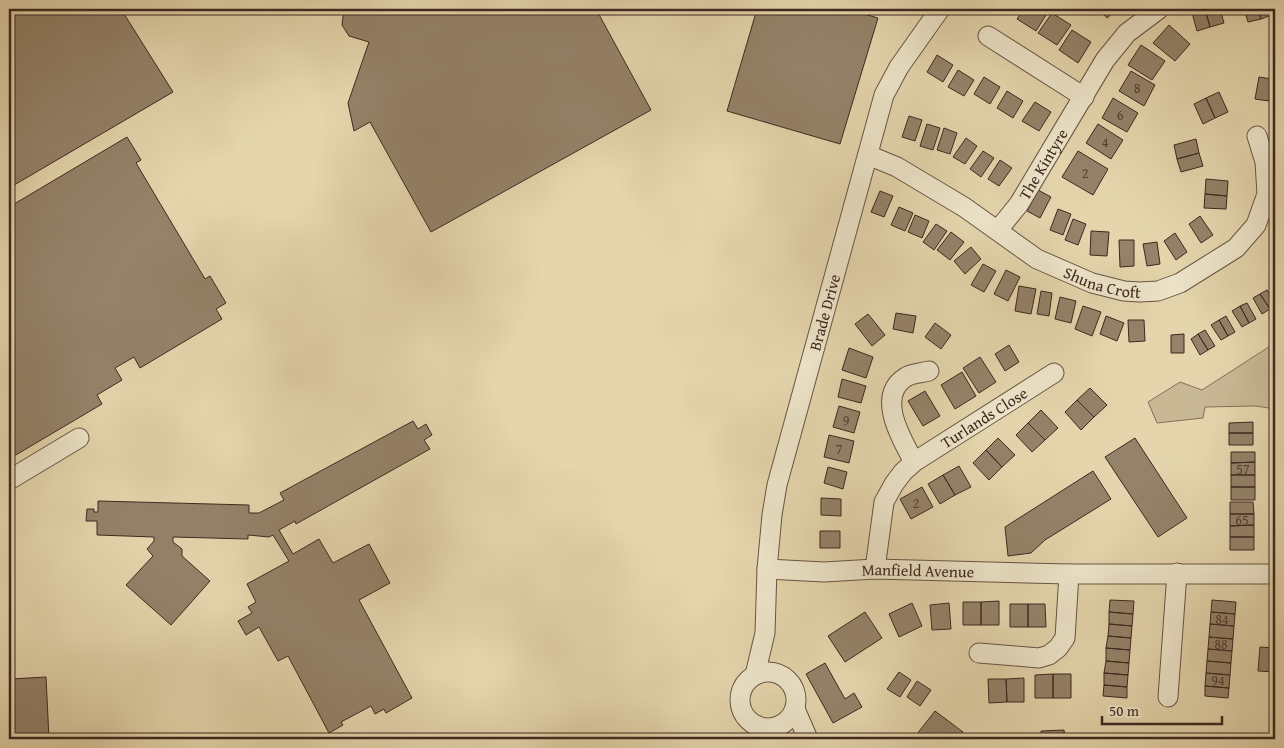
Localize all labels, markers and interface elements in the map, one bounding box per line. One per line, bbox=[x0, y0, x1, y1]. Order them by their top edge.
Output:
house number: 8 bbox=[1134, 78, 1141, 98]
house number: 6 bbox=[1117, 105, 1124, 125]
street label: The Kintyre bbox=[1012, 124, 1074, 204]
house number: 4 bbox=[1102, 132, 1109, 152]
house number: 2 bbox=[1082, 163, 1088, 183]
street label: Shuna Croft bbox=[1060, 260, 1142, 304]
street label: Brade Drive bbox=[802, 271, 846, 353]
street label: Turlands Close bbox=[936, 381, 1032, 454]
house number: 9 bbox=[843, 410, 850, 430]
house number: 7 bbox=[836, 439, 843, 459]
house number: 57 bbox=[1236, 459, 1250, 479]
house number: 2 bbox=[913, 493, 919, 513]
house number: 65 bbox=[1235, 510, 1249, 530]
street label: Manfield Avenue bbox=[861, 557, 974, 584]
house number: 84 bbox=[1215, 609, 1229, 629]
house number: 88 bbox=[1214, 634, 1228, 654]
house number: 94 bbox=[1211, 670, 1225, 690]
scale bar bbox=[1102, 693, 1222, 725]
text: 50 m bbox=[1109, 700, 1140, 721]

